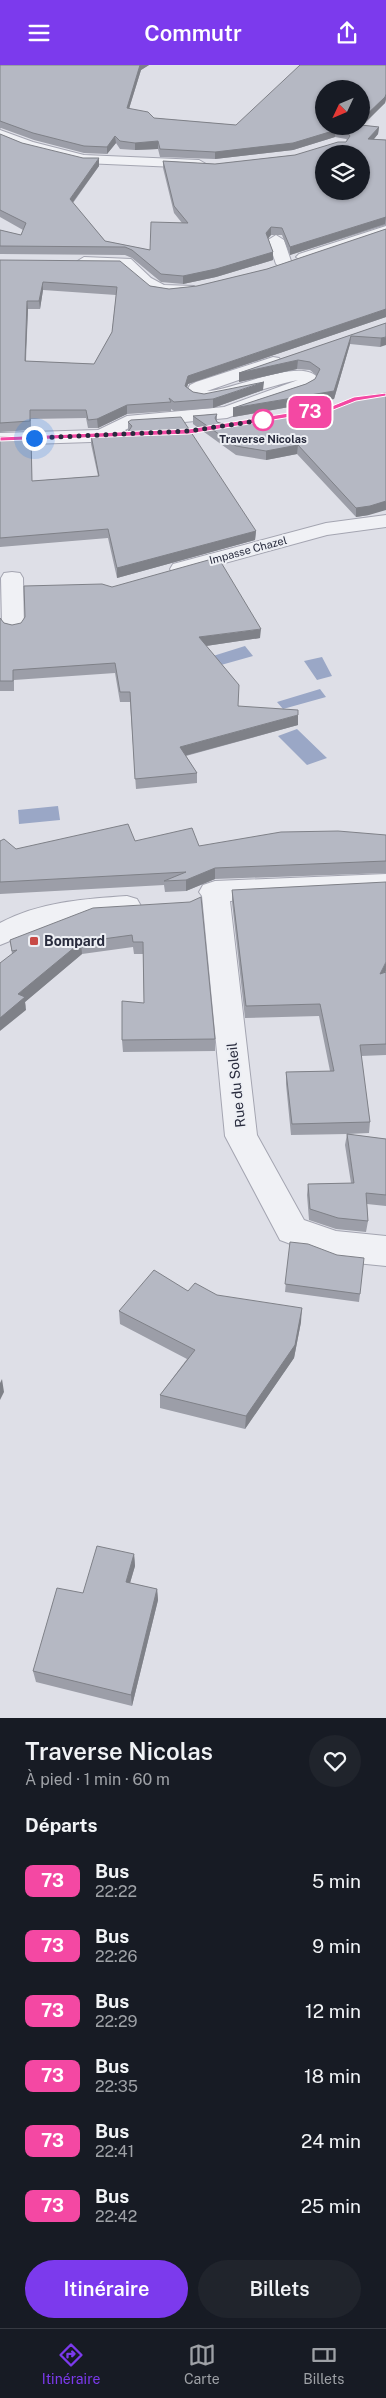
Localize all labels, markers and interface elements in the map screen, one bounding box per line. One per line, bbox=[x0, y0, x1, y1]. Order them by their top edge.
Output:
icon: menu bbox=[25, 19, 53, 47]
icon: share bbox=[333, 19, 361, 47]
text: Commutr bbox=[144, 20, 242, 46]
north arrow bbox=[315, 80, 370, 135]
map controls bbox=[315, 80, 370, 200]
button: layers bbox=[315, 145, 370, 200]
line badge: 73 bbox=[288, 396, 332, 428]
text: 73 bbox=[298, 401, 322, 422]
marker: Traverse Nicolas bbox=[252, 409, 274, 431]
your location bbox=[22, 426, 47, 451]
place label: Traverse Nicolas bbox=[219, 433, 307, 445]
street label: Impasse Chazel bbox=[208, 534, 288, 566]
place label: Bompard bbox=[44, 933, 105, 949]
marker: Bompard bbox=[28, 935, 40, 947]
street label: Rue du Soleil bbox=[224, 1042, 248, 1128]
button: heart bbox=[309, 1735, 361, 1787]
text: Traverse Nicolas bbox=[25, 1737, 213, 1765]
text: À pied · 1 min · 60 m bbox=[25, 1770, 170, 1789]
text: Départs bbox=[25, 1814, 97, 1836]
text: Bus bbox=[95, 1860, 129, 1882]
text: 73 bbox=[41, 1870, 64, 1891]
text: 5 min bbox=[312, 1870, 361, 1892]
text: 22:22 bbox=[95, 1882, 137, 1901]
text: Bus bbox=[95, 1925, 129, 1947]
text: 73 bbox=[41, 1935, 64, 1956]
text: 9 min bbox=[312, 1935, 361, 1957]
text: 22:26 bbox=[95, 1947, 138, 1966]
text: Bus bbox=[95, 1990, 129, 2012]
text: 73 bbox=[41, 2000, 64, 2021]
text: 12 min bbox=[305, 2000, 361, 2022]
text: 22:29 bbox=[95, 2012, 138, 2031]
text: Bus bbox=[95, 2055, 129, 2077]
text: 73 bbox=[41, 2065, 64, 2086]
text: 18 min bbox=[304, 2065, 361, 2087]
text: 22:35 bbox=[95, 2077, 138, 2096]
text: Bus bbox=[95, 2120, 129, 2142]
text: 73 bbox=[41, 2130, 64, 2151]
text: 24 min bbox=[301, 2130, 361, 2152]
text: 22:41 bbox=[95, 2142, 134, 2161]
text: Bus bbox=[95, 2185, 129, 2207]
text: 73 bbox=[41, 2195, 64, 2216]
text: 25 min bbox=[301, 2195, 361, 2217]
text: 22:42 bbox=[95, 2207, 137, 2226]
button: Itinéraire bbox=[25, 2260, 188, 2318]
button: Billets bbox=[198, 2260, 361, 2318]
tab: Itinéraire bbox=[42, 2341, 100, 2387]
tab: Carte bbox=[184, 2341, 220, 2387]
tab: Billets bbox=[303, 2341, 344, 2387]

